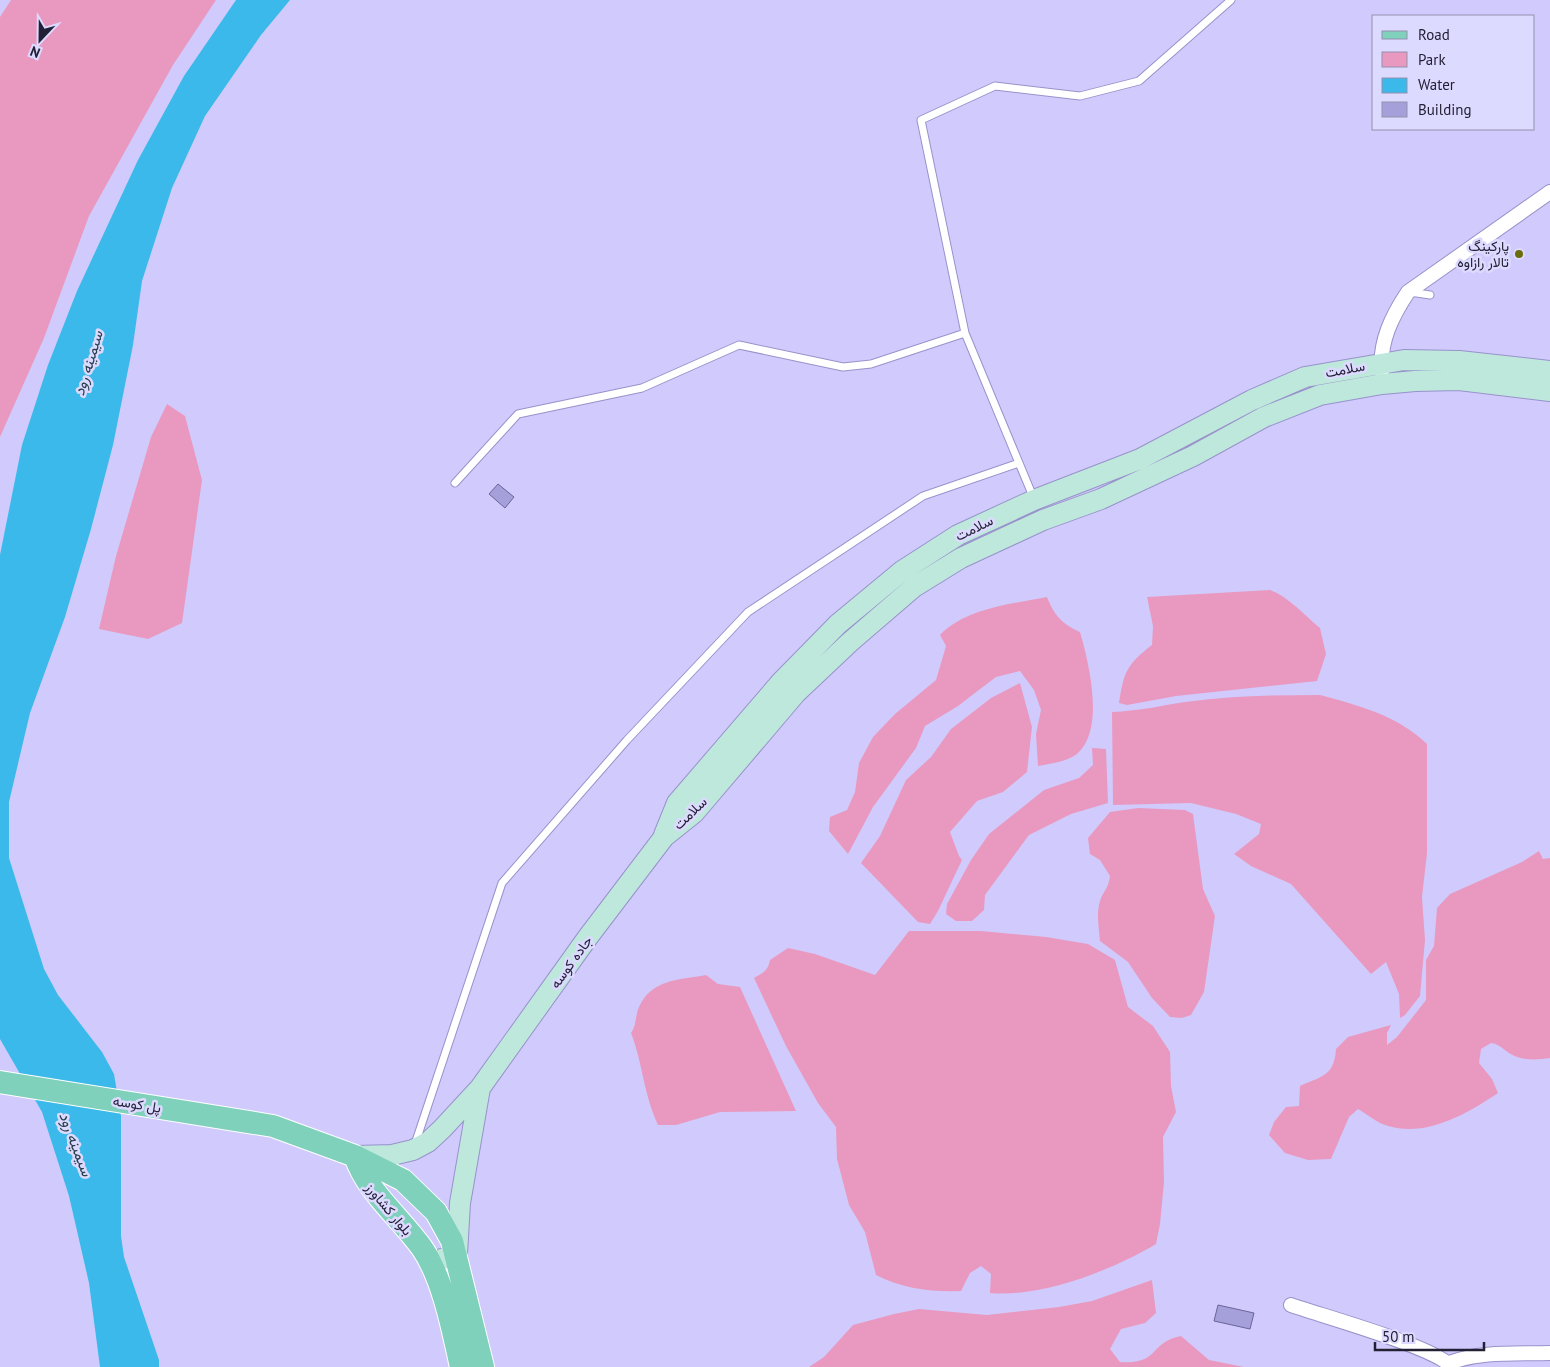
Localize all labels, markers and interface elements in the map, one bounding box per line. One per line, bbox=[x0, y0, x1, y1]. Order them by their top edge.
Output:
north arrow bbox=[15, 15, 65, 65]
legend bbox=[1372, 15, 1535, 130]
text: Road bbox=[1418, 25, 1450, 44]
text: N bbox=[27, 42, 43, 62]
text: Park bbox=[1418, 50, 1446, 69]
text: Water bbox=[1418, 75, 1455, 94]
text: Building bbox=[1418, 100, 1472, 119]
place label: پارکینگ تالار رازاوه bbox=[1457, 237, 1509, 271]
marker: پارکینگ تالار رازاوه bbox=[1513, 248, 1525, 260]
water label: سیمینه رود bbox=[69, 327, 107, 398]
street label: سلامت bbox=[1324, 357, 1366, 381]
street label: سلامت bbox=[952, 511, 996, 545]
street label: سلامت bbox=[669, 793, 711, 833]
street label: جاده کوسه bbox=[546, 932, 596, 992]
street label: پل کوسه bbox=[111, 1091, 163, 1118]
water label: سیمینه رود bbox=[55, 1109, 97, 1180]
street label: بلوار کشاورز bbox=[361, 1178, 416, 1239]
scale bar bbox=[1375, 1320, 1484, 1352]
text: 50 m bbox=[1382, 1327, 1415, 1346]

